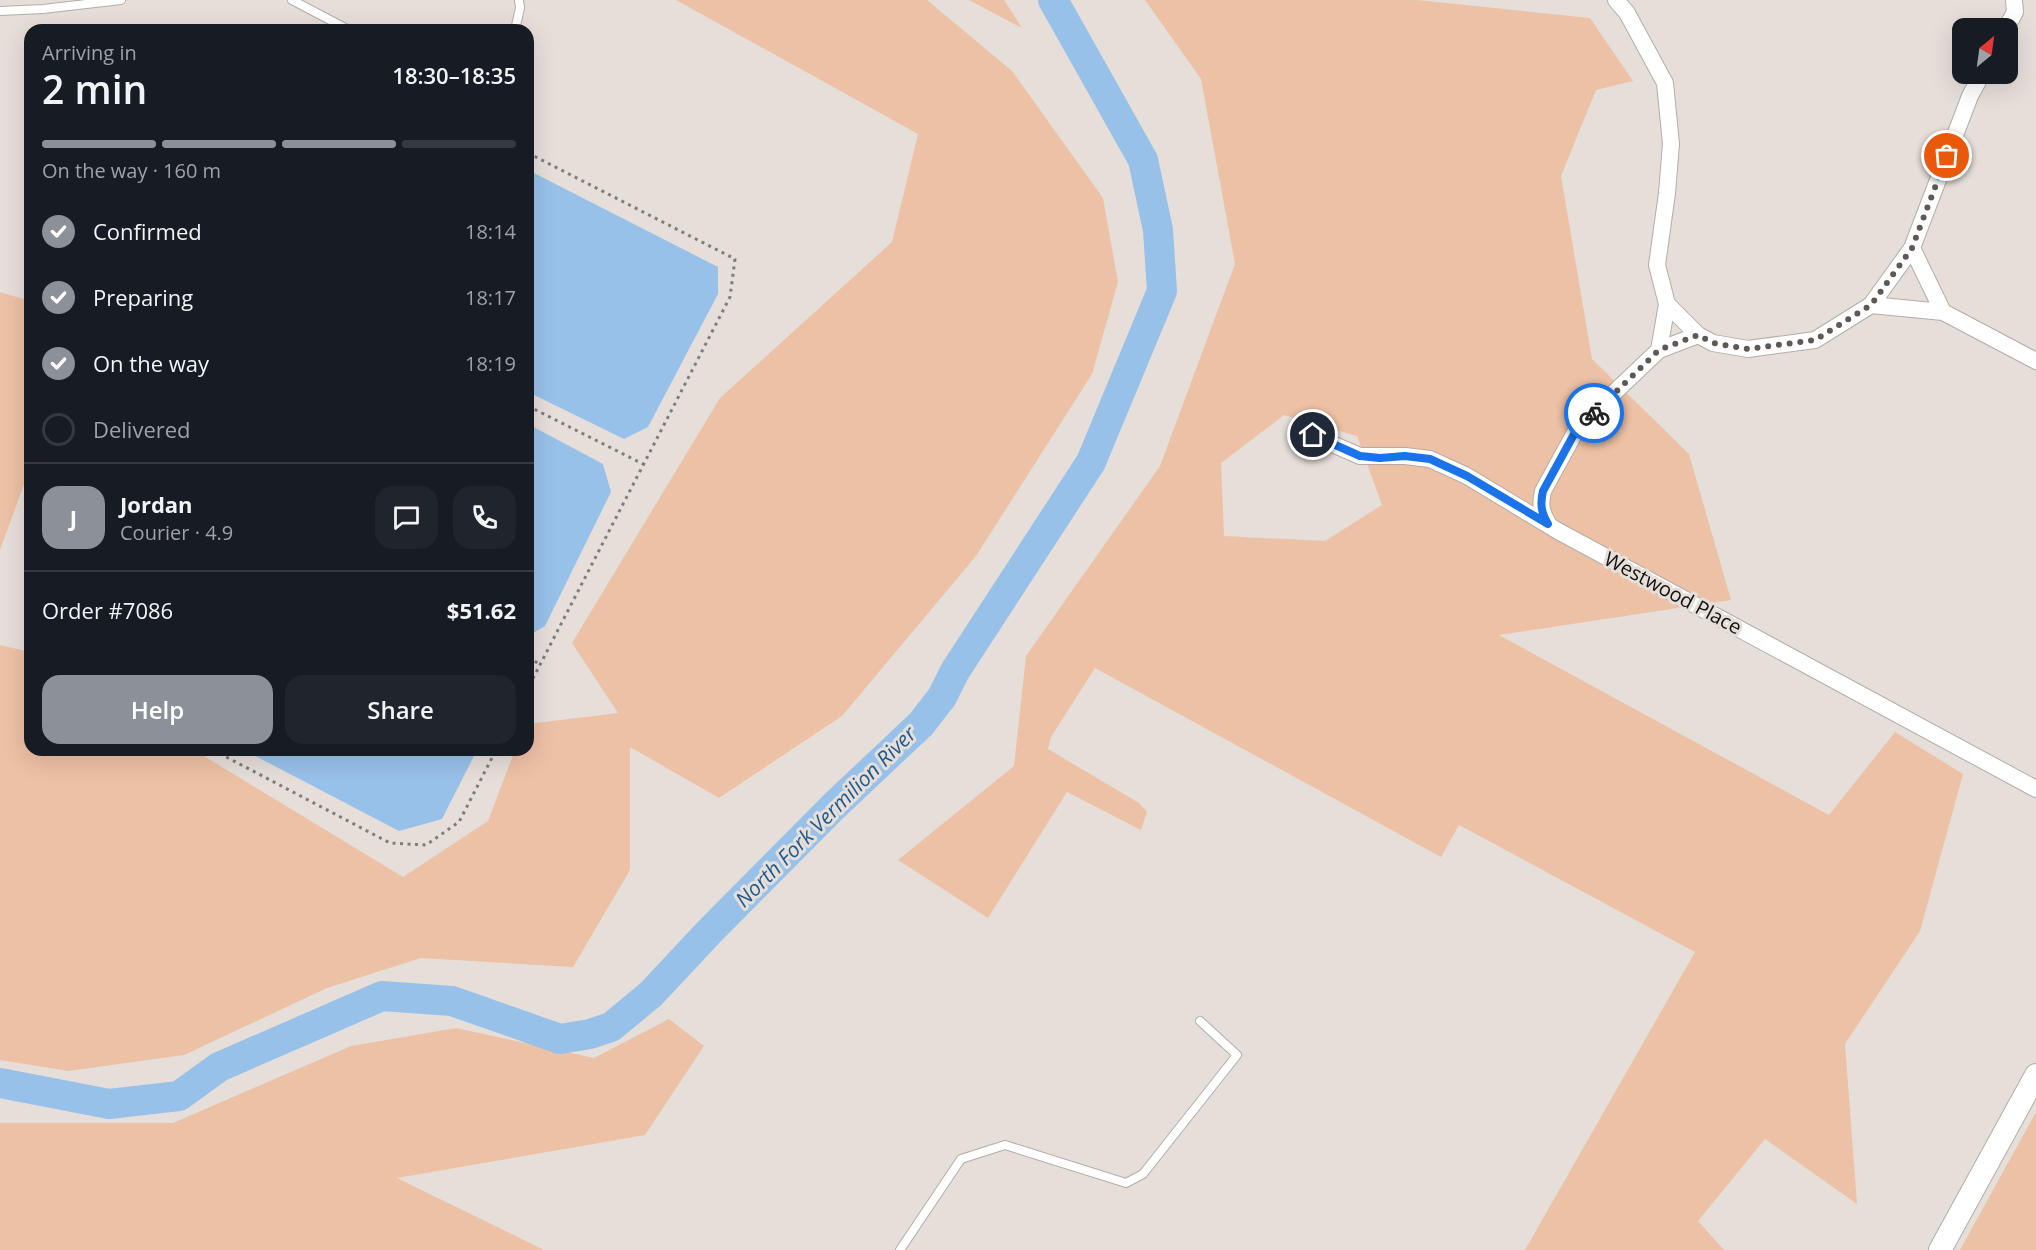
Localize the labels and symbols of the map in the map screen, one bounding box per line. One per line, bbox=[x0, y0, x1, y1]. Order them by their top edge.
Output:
north arrow bbox=[1952, 18, 2018, 84]
pin bbox=[1921, 130, 1972, 181]
courier bbox=[1564, 383, 1624, 443]
pin bbox=[1287, 409, 1338, 460]
street label: Westwood Place bbox=[1600, 545, 1747, 640]
water label: North Fork Vermilion River bbox=[729, 719, 922, 913]

